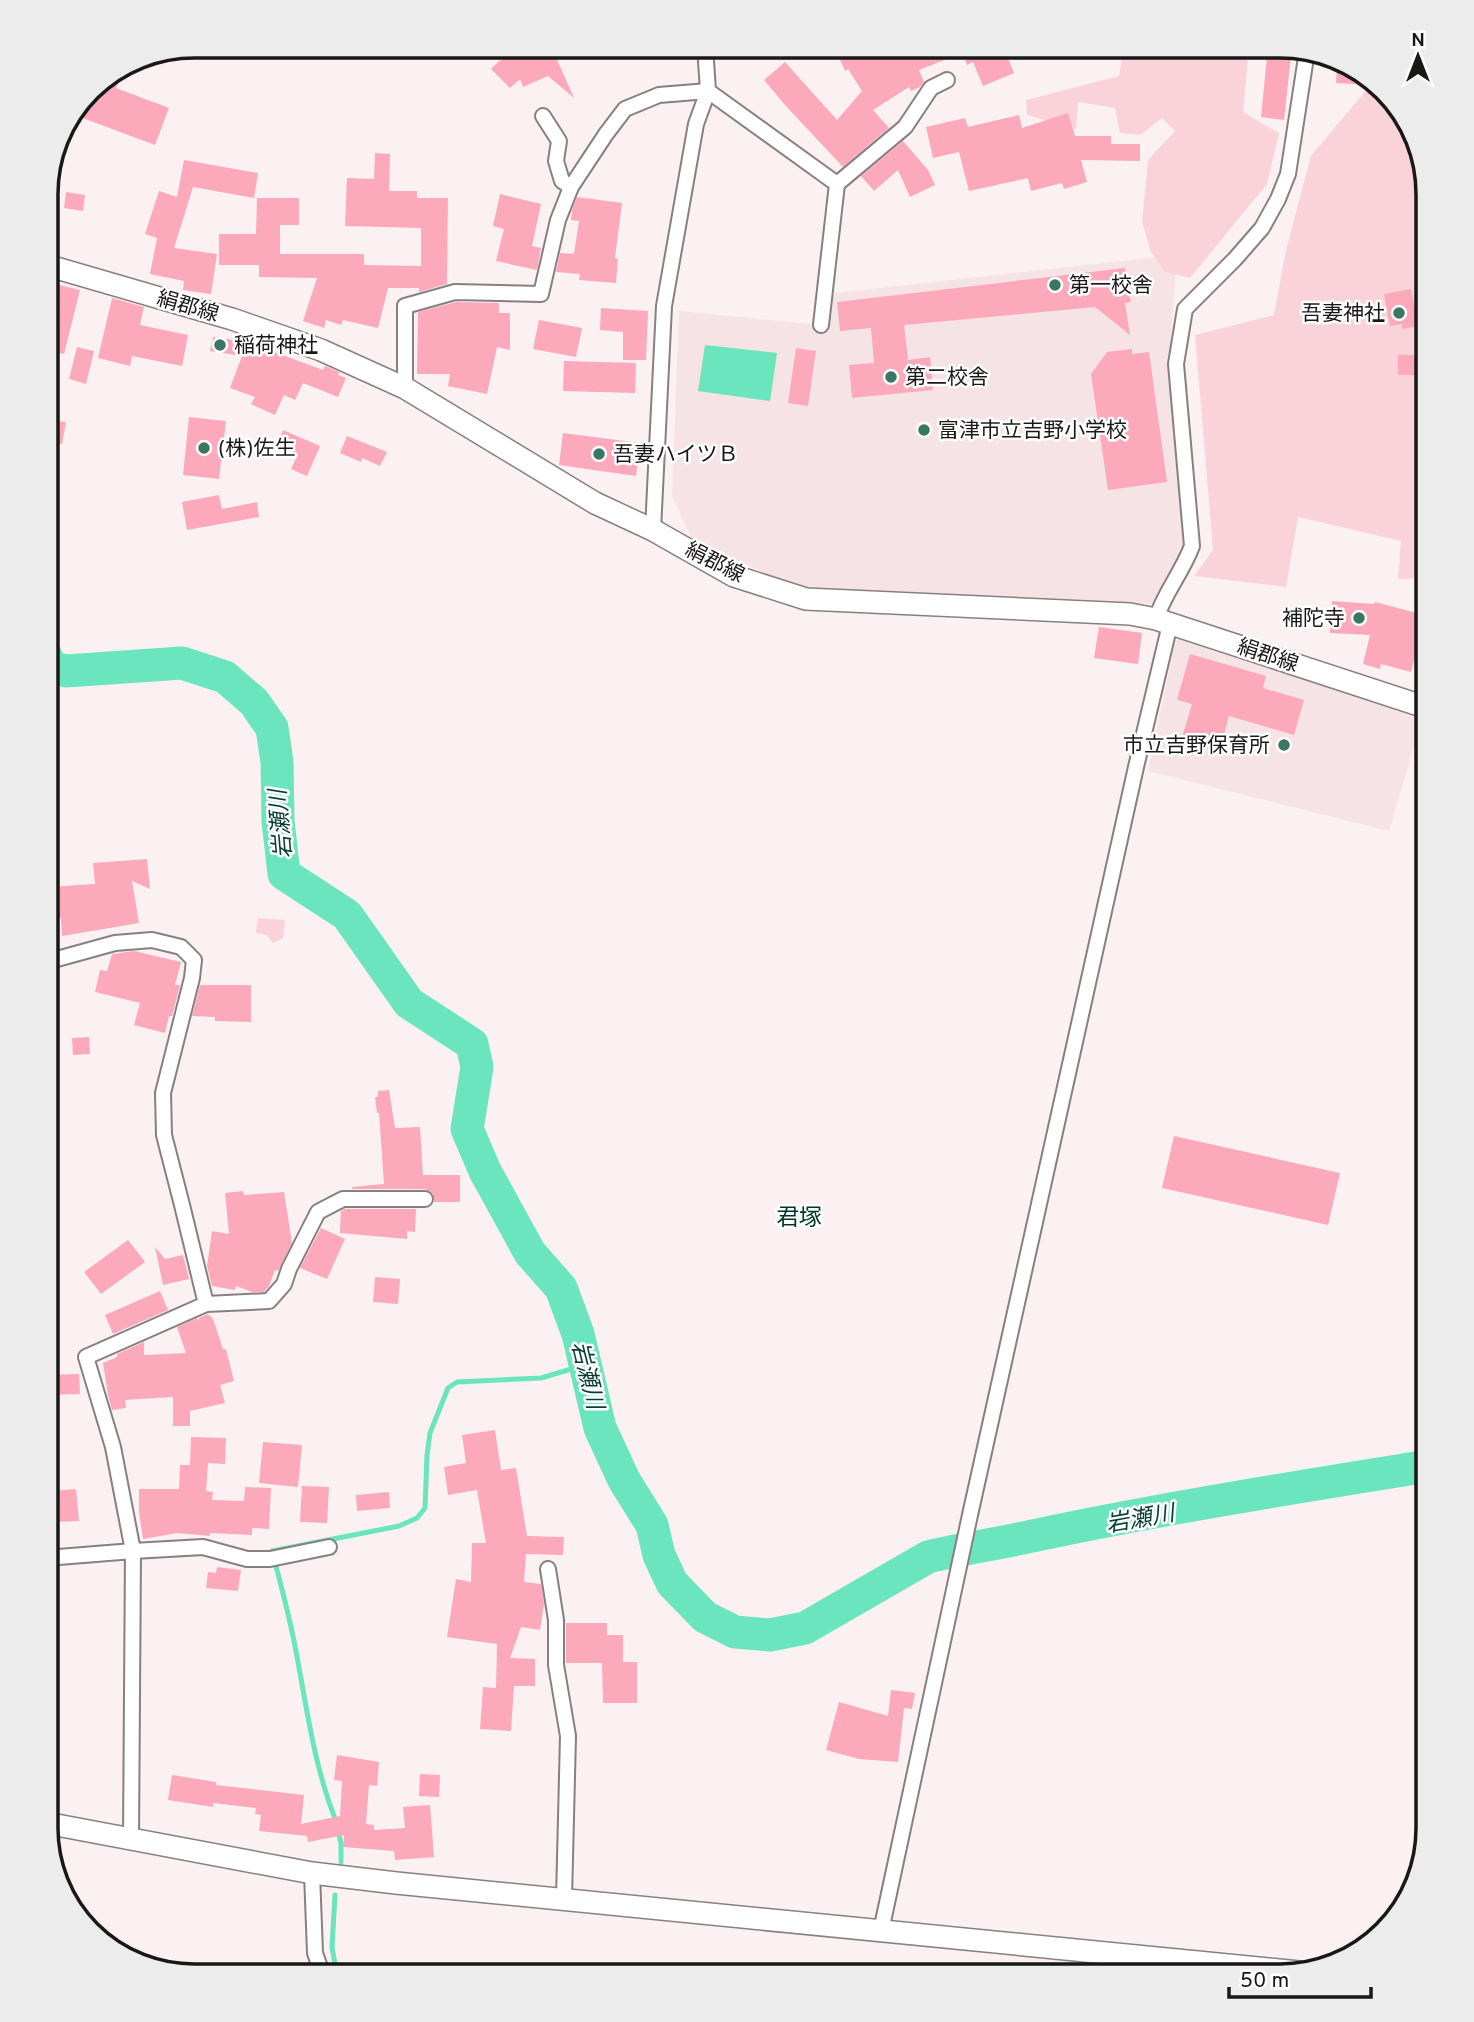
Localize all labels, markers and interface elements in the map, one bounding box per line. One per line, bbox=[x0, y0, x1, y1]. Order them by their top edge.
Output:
north arrow bbox=[1383, 21, 1453, 91]
text: N bbox=[1411, 29, 1425, 53]
place label: 第一校舎 bbox=[1069, 273, 1153, 300]
marker: 第一校舎 bbox=[1047, 277, 1063, 293]
street label: 絹郡線 bbox=[154, 286, 222, 329]
place label: 吾妻神社 bbox=[1301, 301, 1385, 328]
marker: 吾妻神社 bbox=[1391, 305, 1407, 321]
place label: 稲荷神社 bbox=[234, 333, 318, 360]
marker: 稲荷神社 bbox=[212, 337, 228, 353]
place label: 第二校舎 bbox=[905, 365, 989, 392]
marker: 第二校舎 bbox=[883, 369, 899, 385]
place label: 富津市立吉野小学校 bbox=[938, 418, 1127, 445]
marker: 富津市立吉野小学校 bbox=[916, 422, 932, 438]
place label: (株)佐生 bbox=[218, 436, 295, 463]
marker: (株)佐生 bbox=[196, 440, 212, 456]
place label: 吾妻ハイツＢ bbox=[613, 442, 739, 469]
marker: 吾妻ハイツＢ bbox=[591, 446, 607, 462]
street label: 絹郡線 bbox=[680, 537, 749, 590]
place label: 補陀寺 bbox=[1282, 606, 1345, 633]
marker: 補陀寺 bbox=[1351, 610, 1367, 626]
street label: 絹郡線 bbox=[1233, 634, 1302, 679]
place label: 市立吉野保育所 bbox=[1123, 733, 1270, 760]
marker: 市立吉野保育所 bbox=[1276, 737, 1292, 753]
water label: 岩瀬川 bbox=[265, 785, 300, 859]
district label: 君塚 bbox=[776, 1205, 822, 1234]
water label: 岩瀬川 bbox=[563, 1339, 609, 1415]
water label: 岩瀬川 bbox=[1104, 1500, 1180, 1541]
scale bar bbox=[1229, 1955, 1371, 1999]
text: 50 m bbox=[1240, 1968, 1289, 1995]

